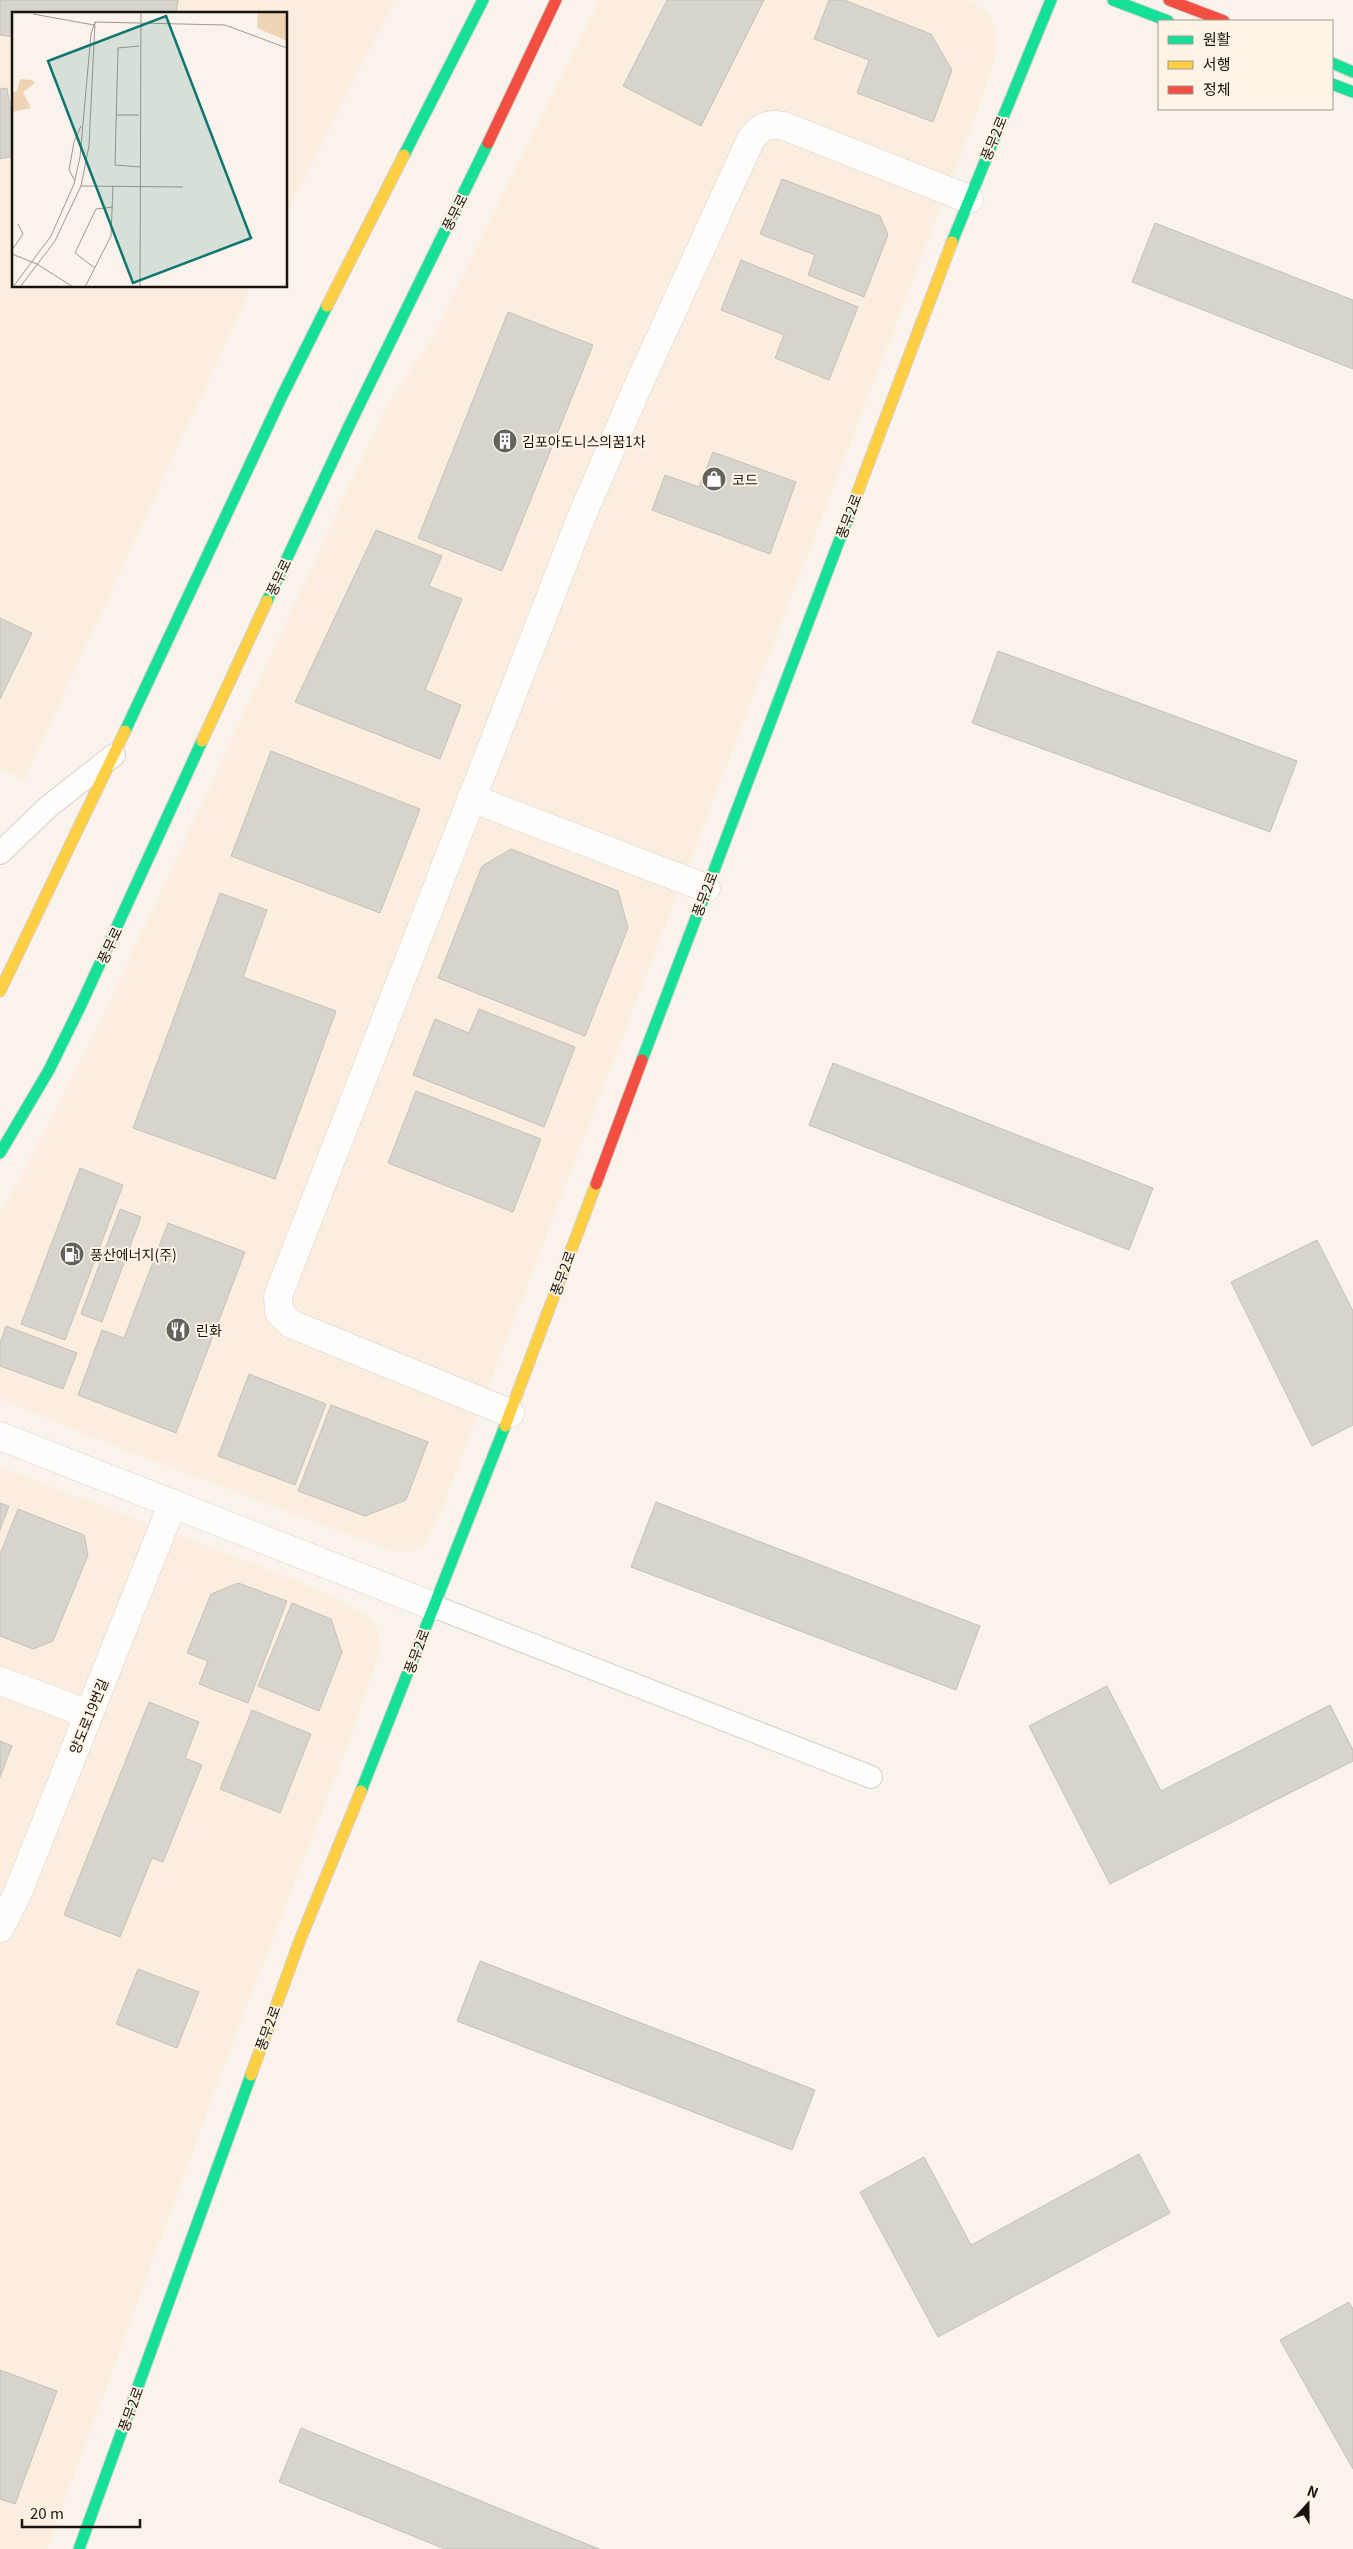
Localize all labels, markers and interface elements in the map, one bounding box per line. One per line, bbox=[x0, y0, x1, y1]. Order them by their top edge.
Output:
inset map bbox=[12, 12, 288, 288]
legend bbox=[1158, 20, 1333, 110]
text: 원활 bbox=[1203, 28, 1231, 49]
text: 서행 bbox=[1203, 53, 1231, 74]
text: 정체 bbox=[1203, 78, 1231, 99]
street label: 풍무2로 bbox=[975, 113, 1011, 163]
street label: 풍무로 bbox=[436, 190, 472, 234]
building icon: 김포아도니스의꿈1차 bbox=[492, 428, 518, 454]
place label: 김포아도니스의꿈1차 bbox=[522, 431, 646, 451]
shop icon: 코드 bbox=[701, 466, 727, 492]
place label: 코드 bbox=[732, 469, 758, 489]
street label: 풍무2로 bbox=[830, 491, 866, 541]
street label: 풍무로 bbox=[261, 555, 295, 599]
street label: 풍무2로 bbox=[686, 869, 722, 919]
street label: 풍무로 bbox=[92, 923, 126, 967]
fuel station icon: 풍산에너지(주) bbox=[59, 1241, 85, 1267]
place label: 풍산에너지(주) bbox=[90, 1244, 177, 1264]
street label: 풍무2로 bbox=[545, 1248, 579, 1298]
restaurant icon: 린화 bbox=[165, 1317, 191, 1343]
place label: 린화 bbox=[196, 1320, 222, 1340]
street label: 풍무2로 bbox=[398, 1626, 434, 1676]
street label: 양도로19번길 bbox=[64, 1675, 112, 1757]
street label: 풍무2로 bbox=[250, 2003, 284, 2053]
street label: 풍무2로 bbox=[113, 2384, 147, 2434]
north arrow bbox=[1283, 2479, 1333, 2529]
text: N bbox=[1305, 2480, 1322, 2502]
scale bar bbox=[22, 2496, 140, 2528]
text: 20 m bbox=[30, 2502, 64, 2523]

